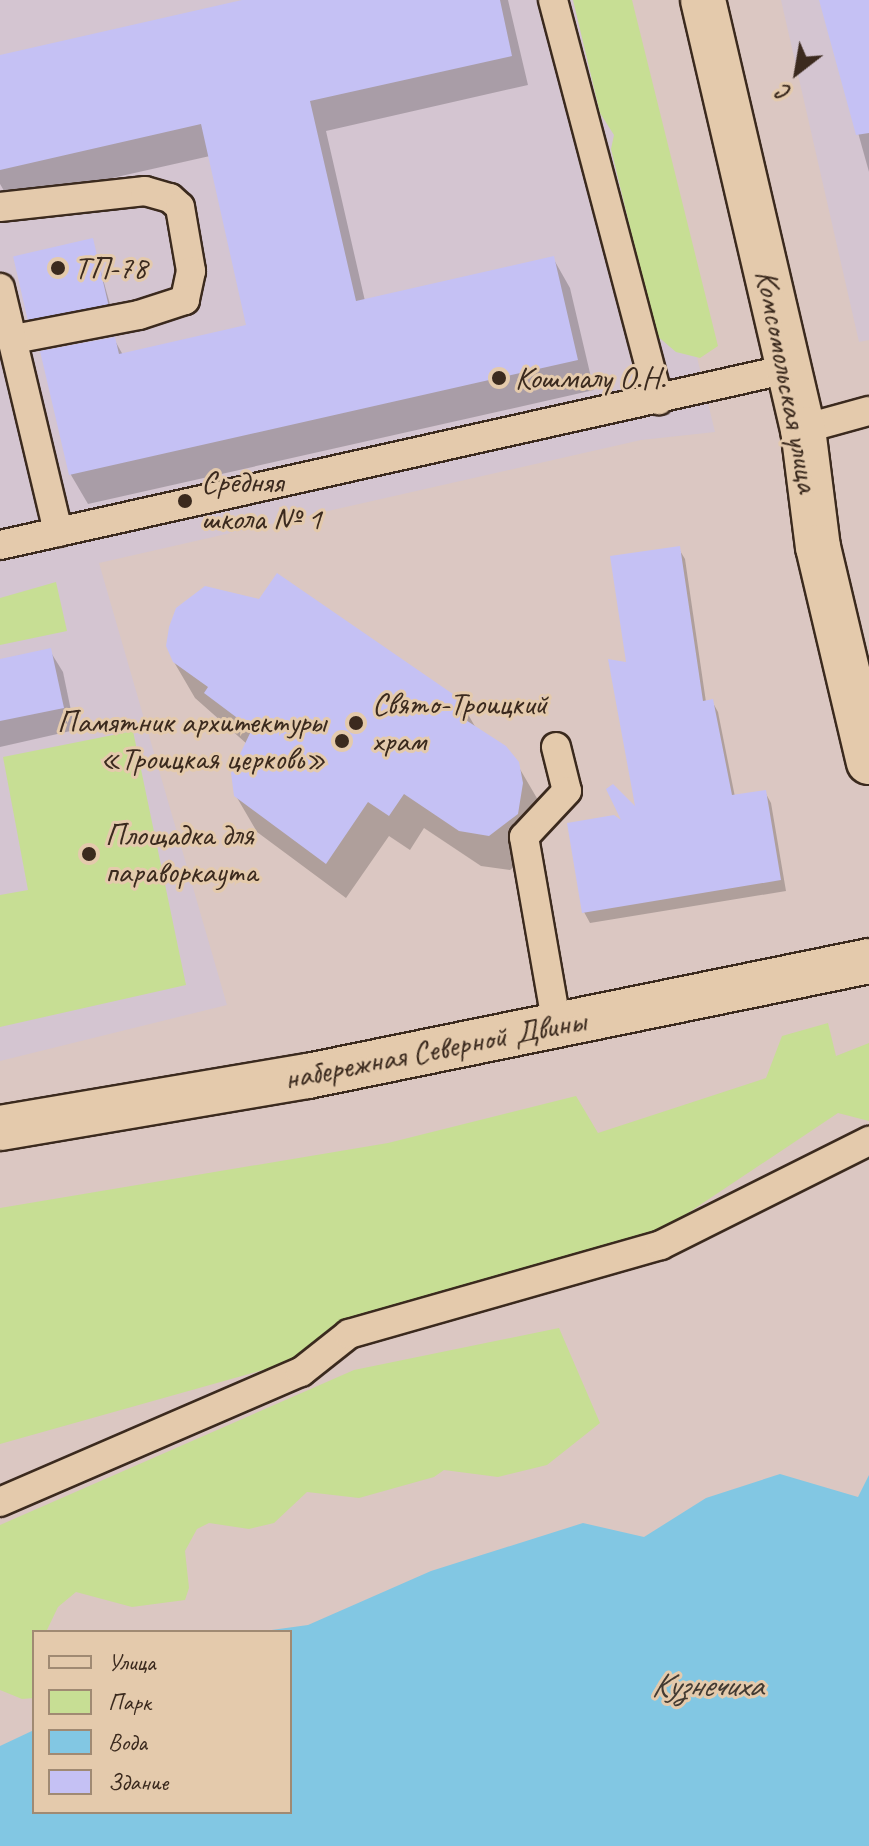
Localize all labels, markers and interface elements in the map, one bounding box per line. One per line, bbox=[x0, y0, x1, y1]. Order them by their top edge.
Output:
north arrow bbox=[757, 32, 837, 112]
text: С bbox=[773, 78, 796, 107]
place label: ТП-78 bbox=[74, 249, 147, 287]
marker: ТП-78 bbox=[49, 259, 67, 277]
street label: Комсомольская улица bbox=[746, 265, 828, 497]
place label: Кошмалу О.Н. bbox=[515, 359, 666, 397]
marker: Кошмалу О.Н. bbox=[490, 369, 508, 387]
place label: Средняя школа № 1 bbox=[201, 464, 322, 539]
marker: Средняя школа № 1 bbox=[176, 492, 194, 510]
place label: Свято-Троицкий храм bbox=[372, 686, 547, 761]
place label: Памятник архитектуры «Троицкая церковь» bbox=[52, 704, 326, 779]
marker: Свято-Троицкий храм bbox=[347, 714, 365, 732]
marker: Памятник архитектуры «Троицкая церковь» bbox=[333, 732, 351, 750]
place label: Площадка для параворкаута bbox=[105, 817, 257, 892]
marker: Площадка для параворкаута bbox=[80, 845, 98, 863]
street label: набережная Северной Двины bbox=[281, 1002, 589, 1098]
legend bbox=[32, 1630, 292, 1814]
text: Улица bbox=[108, 1647, 156, 1677]
water label: Кузнечиха bbox=[651, 1665, 763, 1705]
text: Парк bbox=[108, 1687, 151, 1717]
text: Вода bbox=[108, 1727, 147, 1757]
text: Здание bbox=[108, 1767, 168, 1797]

